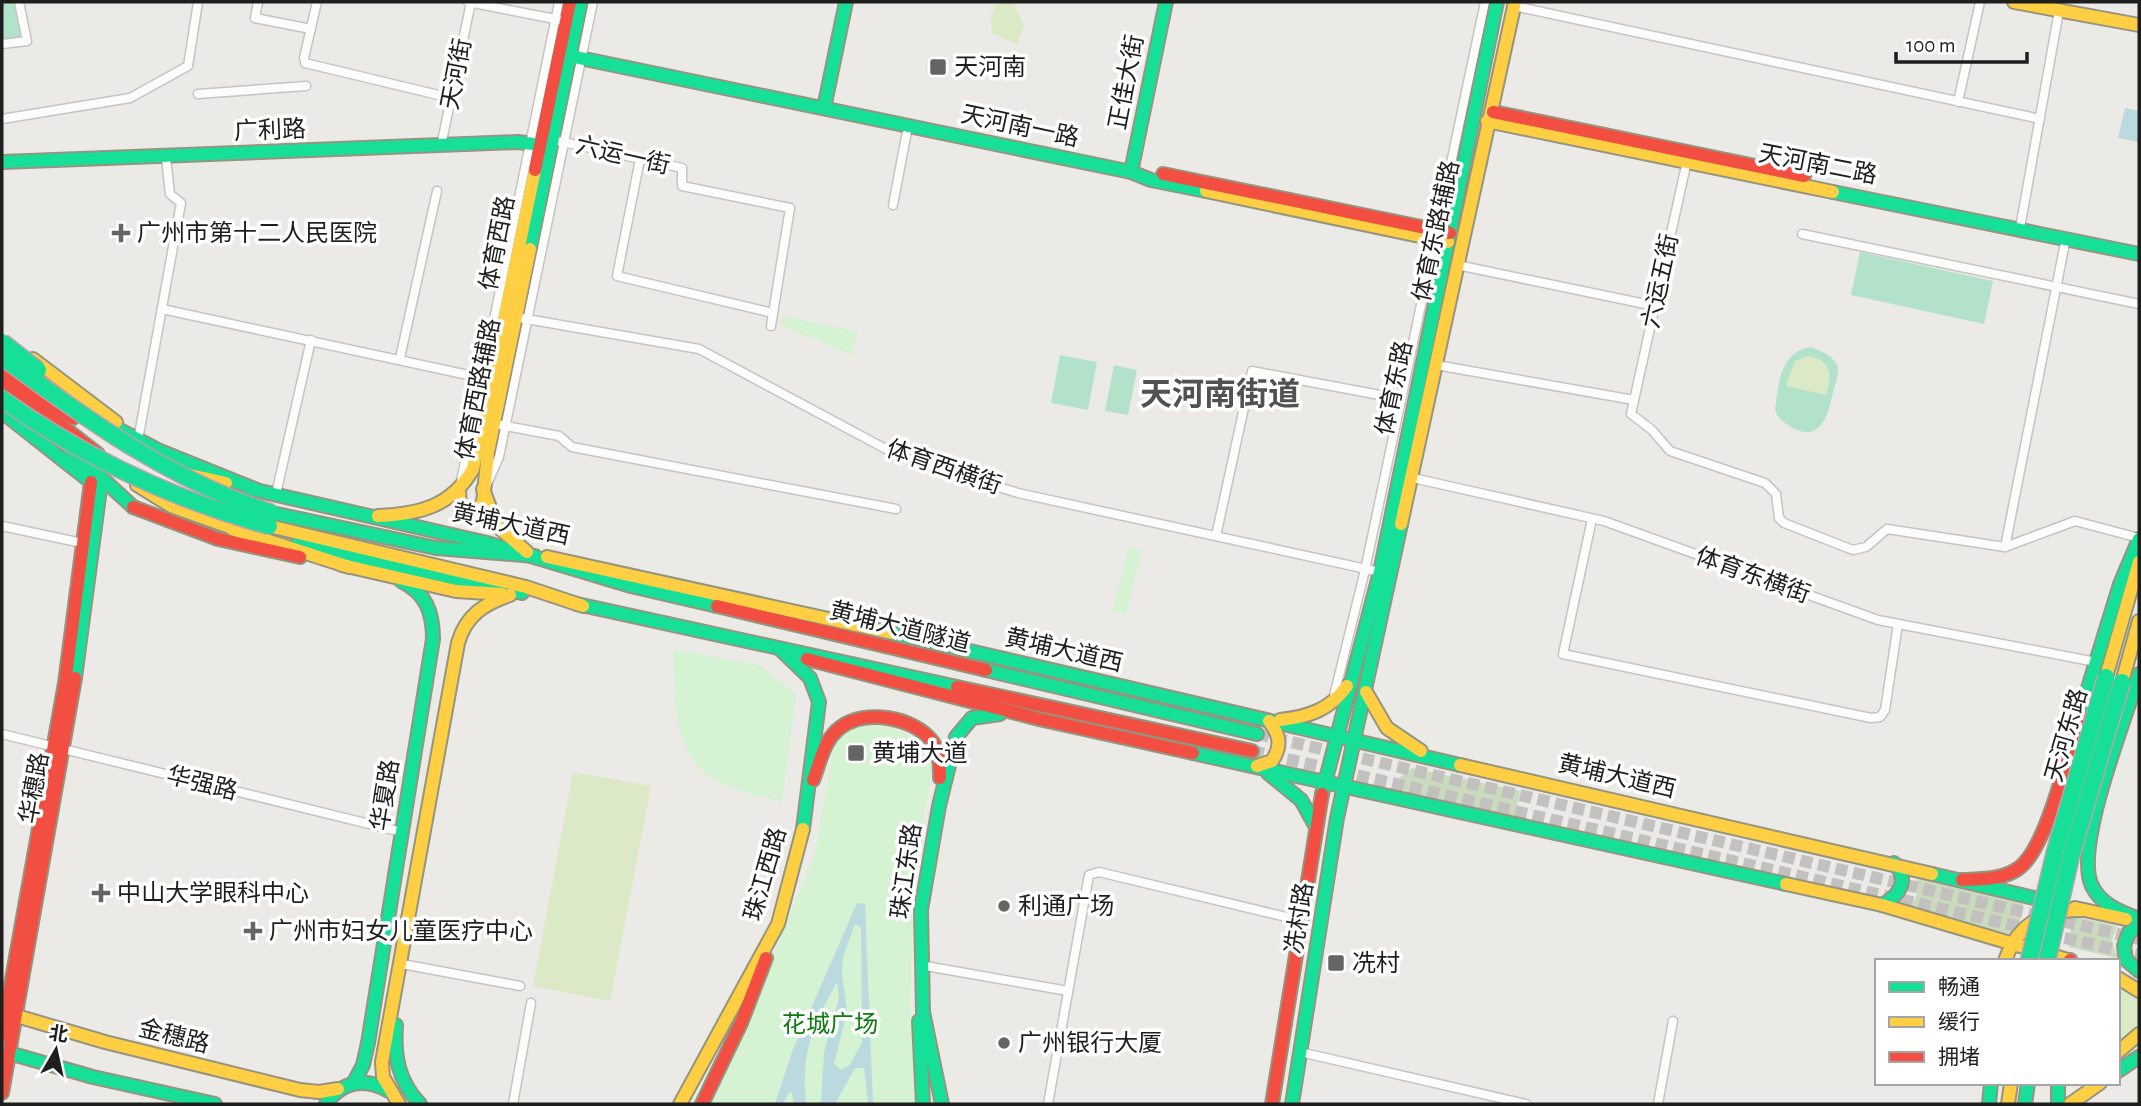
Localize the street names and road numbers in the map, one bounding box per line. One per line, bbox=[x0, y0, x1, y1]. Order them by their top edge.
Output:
street label: 正佳大街 bbox=[1104, 32, 1148, 132]
street label: 天河街 bbox=[436, 36, 476, 112]
street label: 天河南一路 bbox=[959, 101, 1081, 151]
street label: 广利路 bbox=[234, 116, 306, 144]
street label: 六运一街 bbox=[573, 132, 673, 178]
street label: 天河南二路 bbox=[1757, 140, 1879, 188]
street label: 体育东路辅路 bbox=[1408, 158, 1464, 304]
street label: 体育西路 bbox=[475, 193, 519, 293]
street label: 六运五街 bbox=[1637, 231, 1683, 331]
street label: 体育西路辅路 bbox=[452, 316, 504, 462]
street label: 体育东路 bbox=[1371, 338, 1417, 438]
street label: 体育西横街 bbox=[883, 435, 1005, 499]
street label: 黄埔大道西 bbox=[450, 499, 572, 549]
street label: 体育东横街 bbox=[1692, 542, 1814, 608]
street label: 黄埔大道隧道 bbox=[827, 597, 973, 657]
street label: 黄埔大道西 bbox=[1003, 624, 1125, 676]
street label: 天河东路 bbox=[2040, 685, 2092, 785]
street label: 华穗路 bbox=[15, 750, 53, 826]
street label: 黄埔大道西 bbox=[1556, 750, 1678, 802]
street label: 华夏路 bbox=[367, 757, 403, 833]
street label: 华强路 bbox=[164, 762, 240, 804]
street label: 珠江东路 bbox=[886, 822, 926, 920]
street label: 珠江西路 bbox=[739, 824, 791, 924]
street label: 冼村路 bbox=[1281, 880, 1317, 956]
street label: 金穗路 bbox=[136, 1015, 212, 1057]

